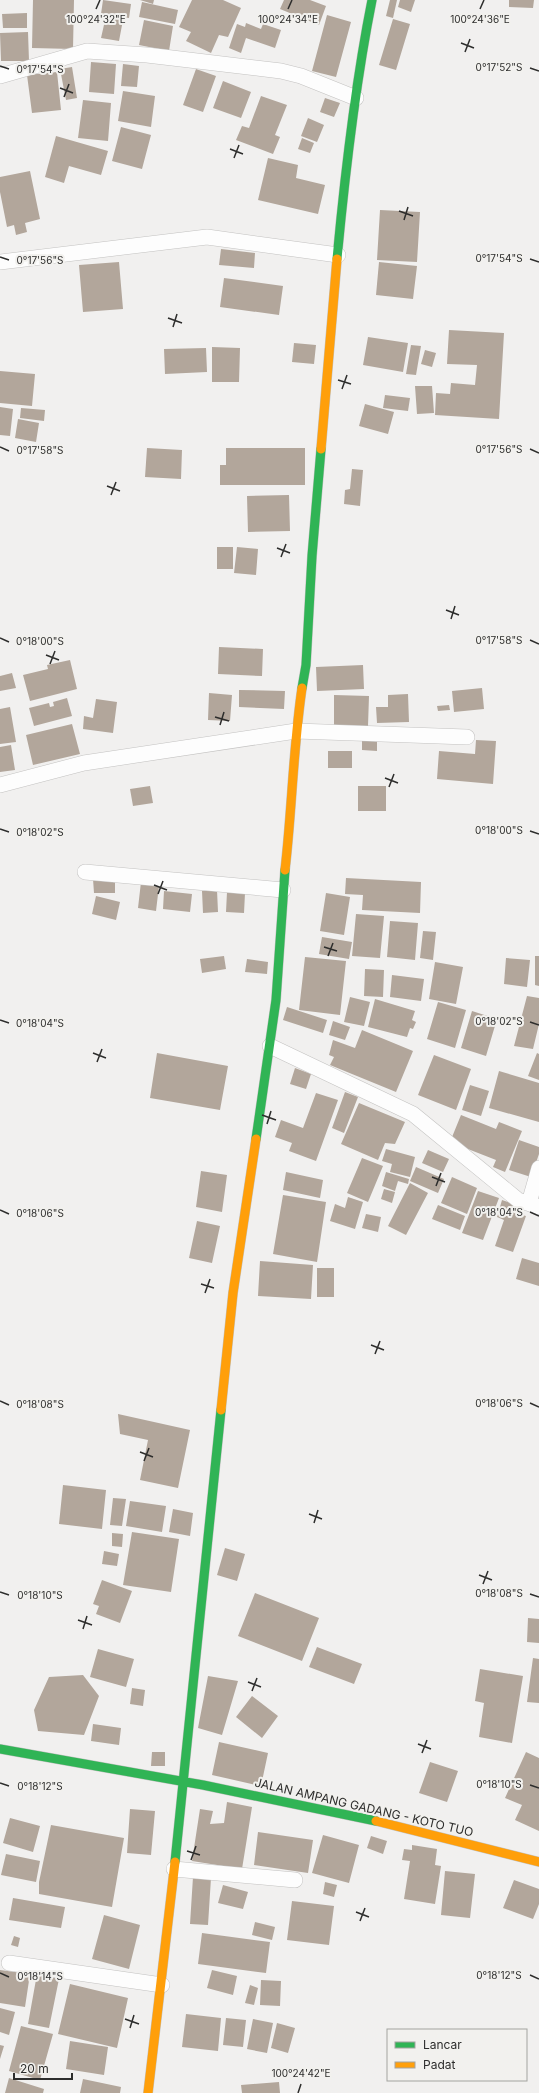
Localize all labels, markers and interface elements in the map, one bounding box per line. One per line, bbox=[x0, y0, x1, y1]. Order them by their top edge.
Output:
text: 100°24'32"E bbox=[66, 13, 126, 25]
text: 100°24'34"E bbox=[258, 13, 318, 25]
text: 100°24'36"E bbox=[450, 13, 510, 25]
text: 0°17'52"S bbox=[476, 61, 522, 73]
text: 0°17'54"S bbox=[16, 63, 64, 75]
text: 0°17'54"S bbox=[475, 252, 523, 264]
text: 0°17'56"S bbox=[17, 254, 63, 266]
text: 0°17'56"S bbox=[476, 443, 522, 455]
text: 0°17'58"S bbox=[17, 444, 63, 456]
text: 0°17'58"S bbox=[476, 634, 522, 646]
text: 0°18'00"S bbox=[16, 635, 64, 647]
text: 0°18'00"S bbox=[475, 824, 523, 836]
text: 0°18'02"S bbox=[16, 826, 64, 838]
text: 0°18'02"S bbox=[475, 1015, 523, 1027]
text: 0°18'04"S bbox=[16, 1017, 64, 1029]
text: 0°18'04"S bbox=[475, 1206, 523, 1218]
text: 0°18'06"S bbox=[16, 1207, 64, 1219]
text: 0°18'06"S bbox=[475, 1397, 523, 1409]
text: 0°18'08"S bbox=[16, 1398, 64, 1410]
text: 0°18'08"S bbox=[475, 1587, 523, 1599]
text: 0°18'10"S bbox=[17, 1589, 63, 1601]
street label: JALAN AMPANG GADANG - KOTO TUO bbox=[253, 1775, 475, 1839]
text: 0°18'10"S bbox=[476, 1778, 522, 1790]
text: 0°18'12"S bbox=[17, 1780, 63, 1792]
text: 0°18'12"S bbox=[476, 1969, 522, 1981]
text: 0°18'14"S bbox=[17, 1970, 63, 1982]
legend bbox=[387, 2029, 527, 2081]
text: Lancar bbox=[423, 2037, 462, 2052]
scale bar bbox=[14, 2055, 72, 2081]
text: Padat bbox=[423, 2057, 455, 2072]
text: 20 m bbox=[20, 2061, 49, 2076]
text: 100°24'42"E bbox=[271, 2067, 331, 2079]

